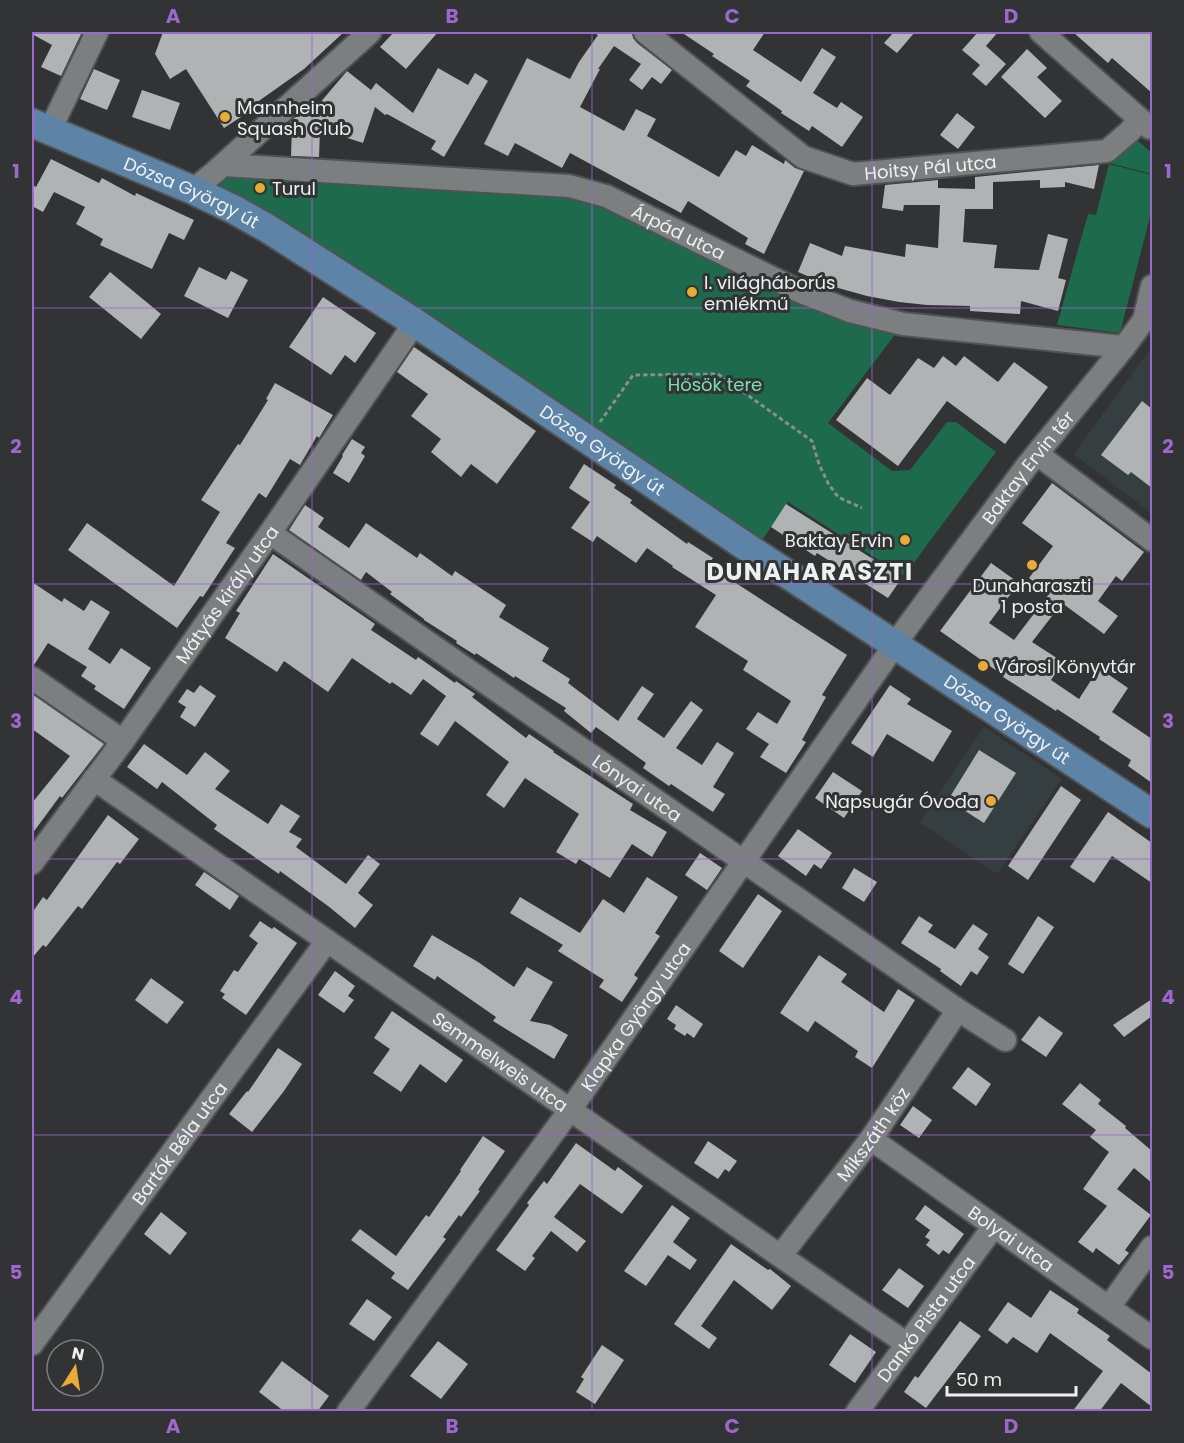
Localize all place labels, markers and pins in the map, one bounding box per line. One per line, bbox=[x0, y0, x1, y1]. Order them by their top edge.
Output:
place label: Mannheim Squash Club bbox=[237, 95, 351, 141]
marker: Mannheim Squash Club bbox=[218, 110, 232, 124]
place label: Turul bbox=[272, 176, 316, 201]
marker: Turul bbox=[253, 181, 267, 195]
place label: I. világháborús emlékmű bbox=[704, 270, 835, 316]
marker: I. világháborús emlékmű bbox=[685, 285, 699, 299]
place label: Baktay Ervin bbox=[785, 528, 893, 553]
marker: Baktay Ervin bbox=[898, 533, 912, 547]
marker: Dunaharaszti 1 posta bbox=[1025, 558, 1039, 572]
place label: Dunaharaszti 1 posta bbox=[972, 573, 1092, 619]
place label: Városi Könyvtár bbox=[995, 654, 1136, 679]
marker: Városi Könyvtár bbox=[976, 659, 990, 673]
place label: Napsugár Óvoda bbox=[825, 789, 979, 814]
marker: Napsugár Óvoda bbox=[984, 794, 998, 808]

